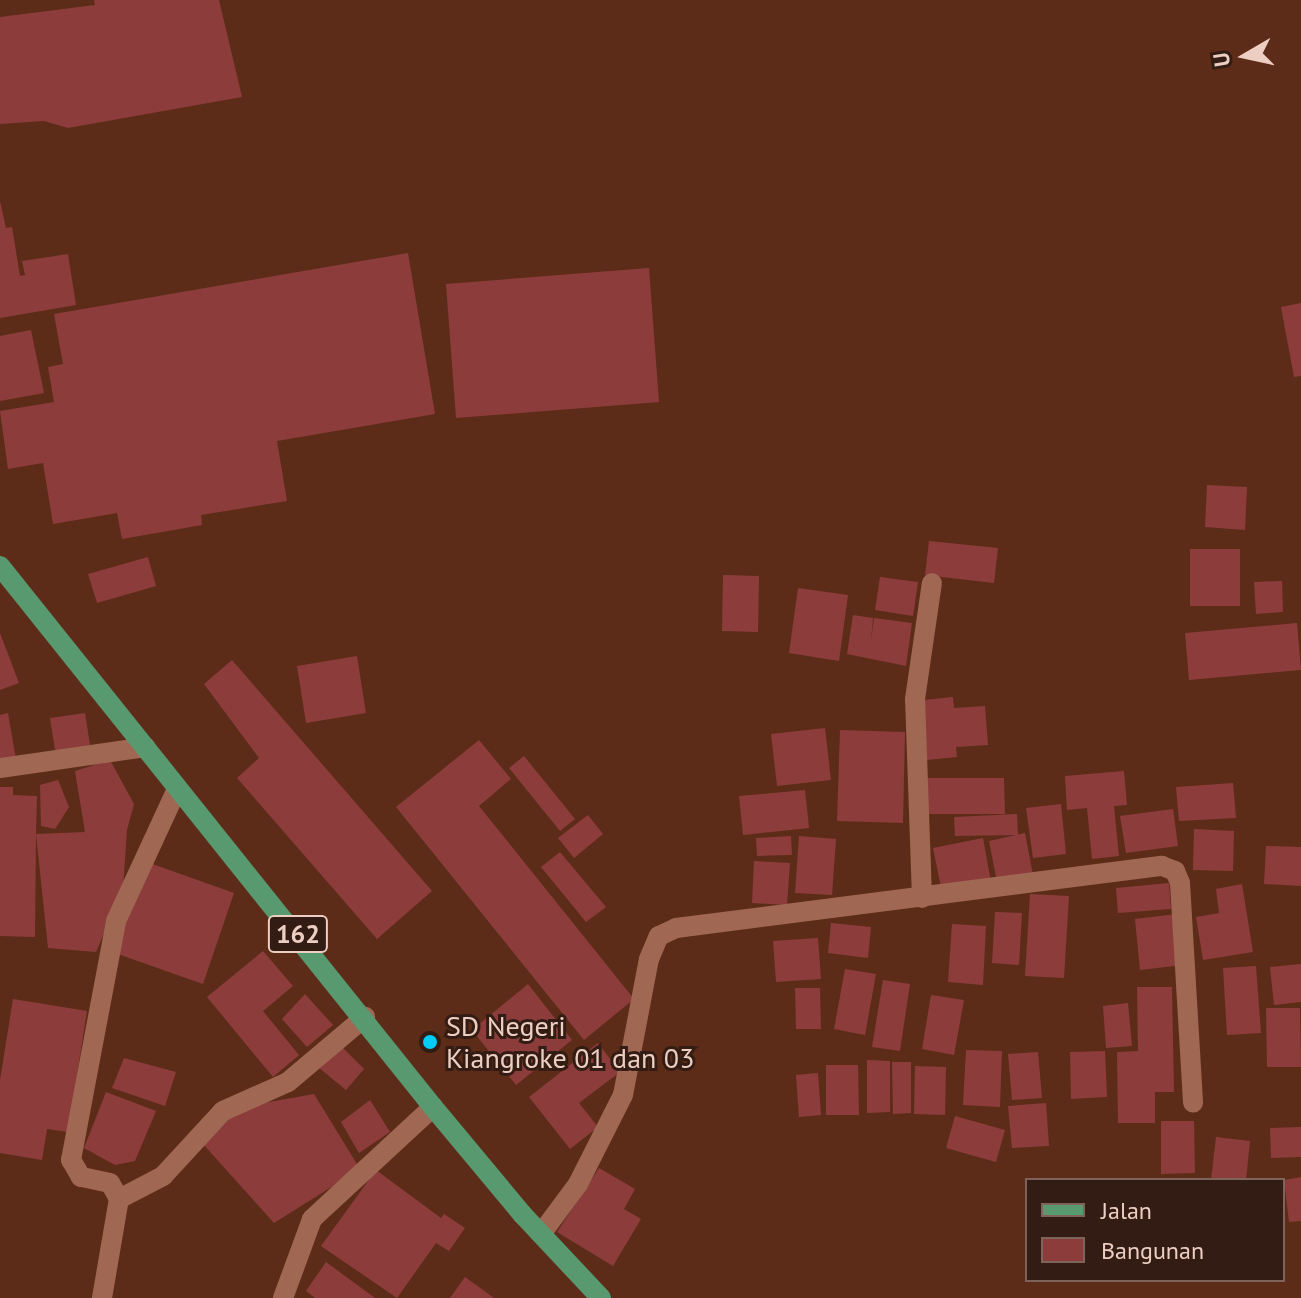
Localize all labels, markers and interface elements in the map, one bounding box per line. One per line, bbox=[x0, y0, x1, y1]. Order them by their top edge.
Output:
north arrow bbox=[1205, 16, 1285, 96]
text: U bbox=[1206, 51, 1236, 69]
road number: 162 bbox=[266, 912, 330, 956]
place label: SD Negeri Kiangroke 01 dan 03 bbox=[446, 1009, 694, 1075]
marker: SD Negeri Kiangroke 01 dan 03 bbox=[421, 1033, 439, 1051]
legend bbox=[1025, 1178, 1285, 1282]
text: Jalan bbox=[1101, 1195, 1152, 1226]
text: Bangunan bbox=[1101, 1235, 1204, 1266]

